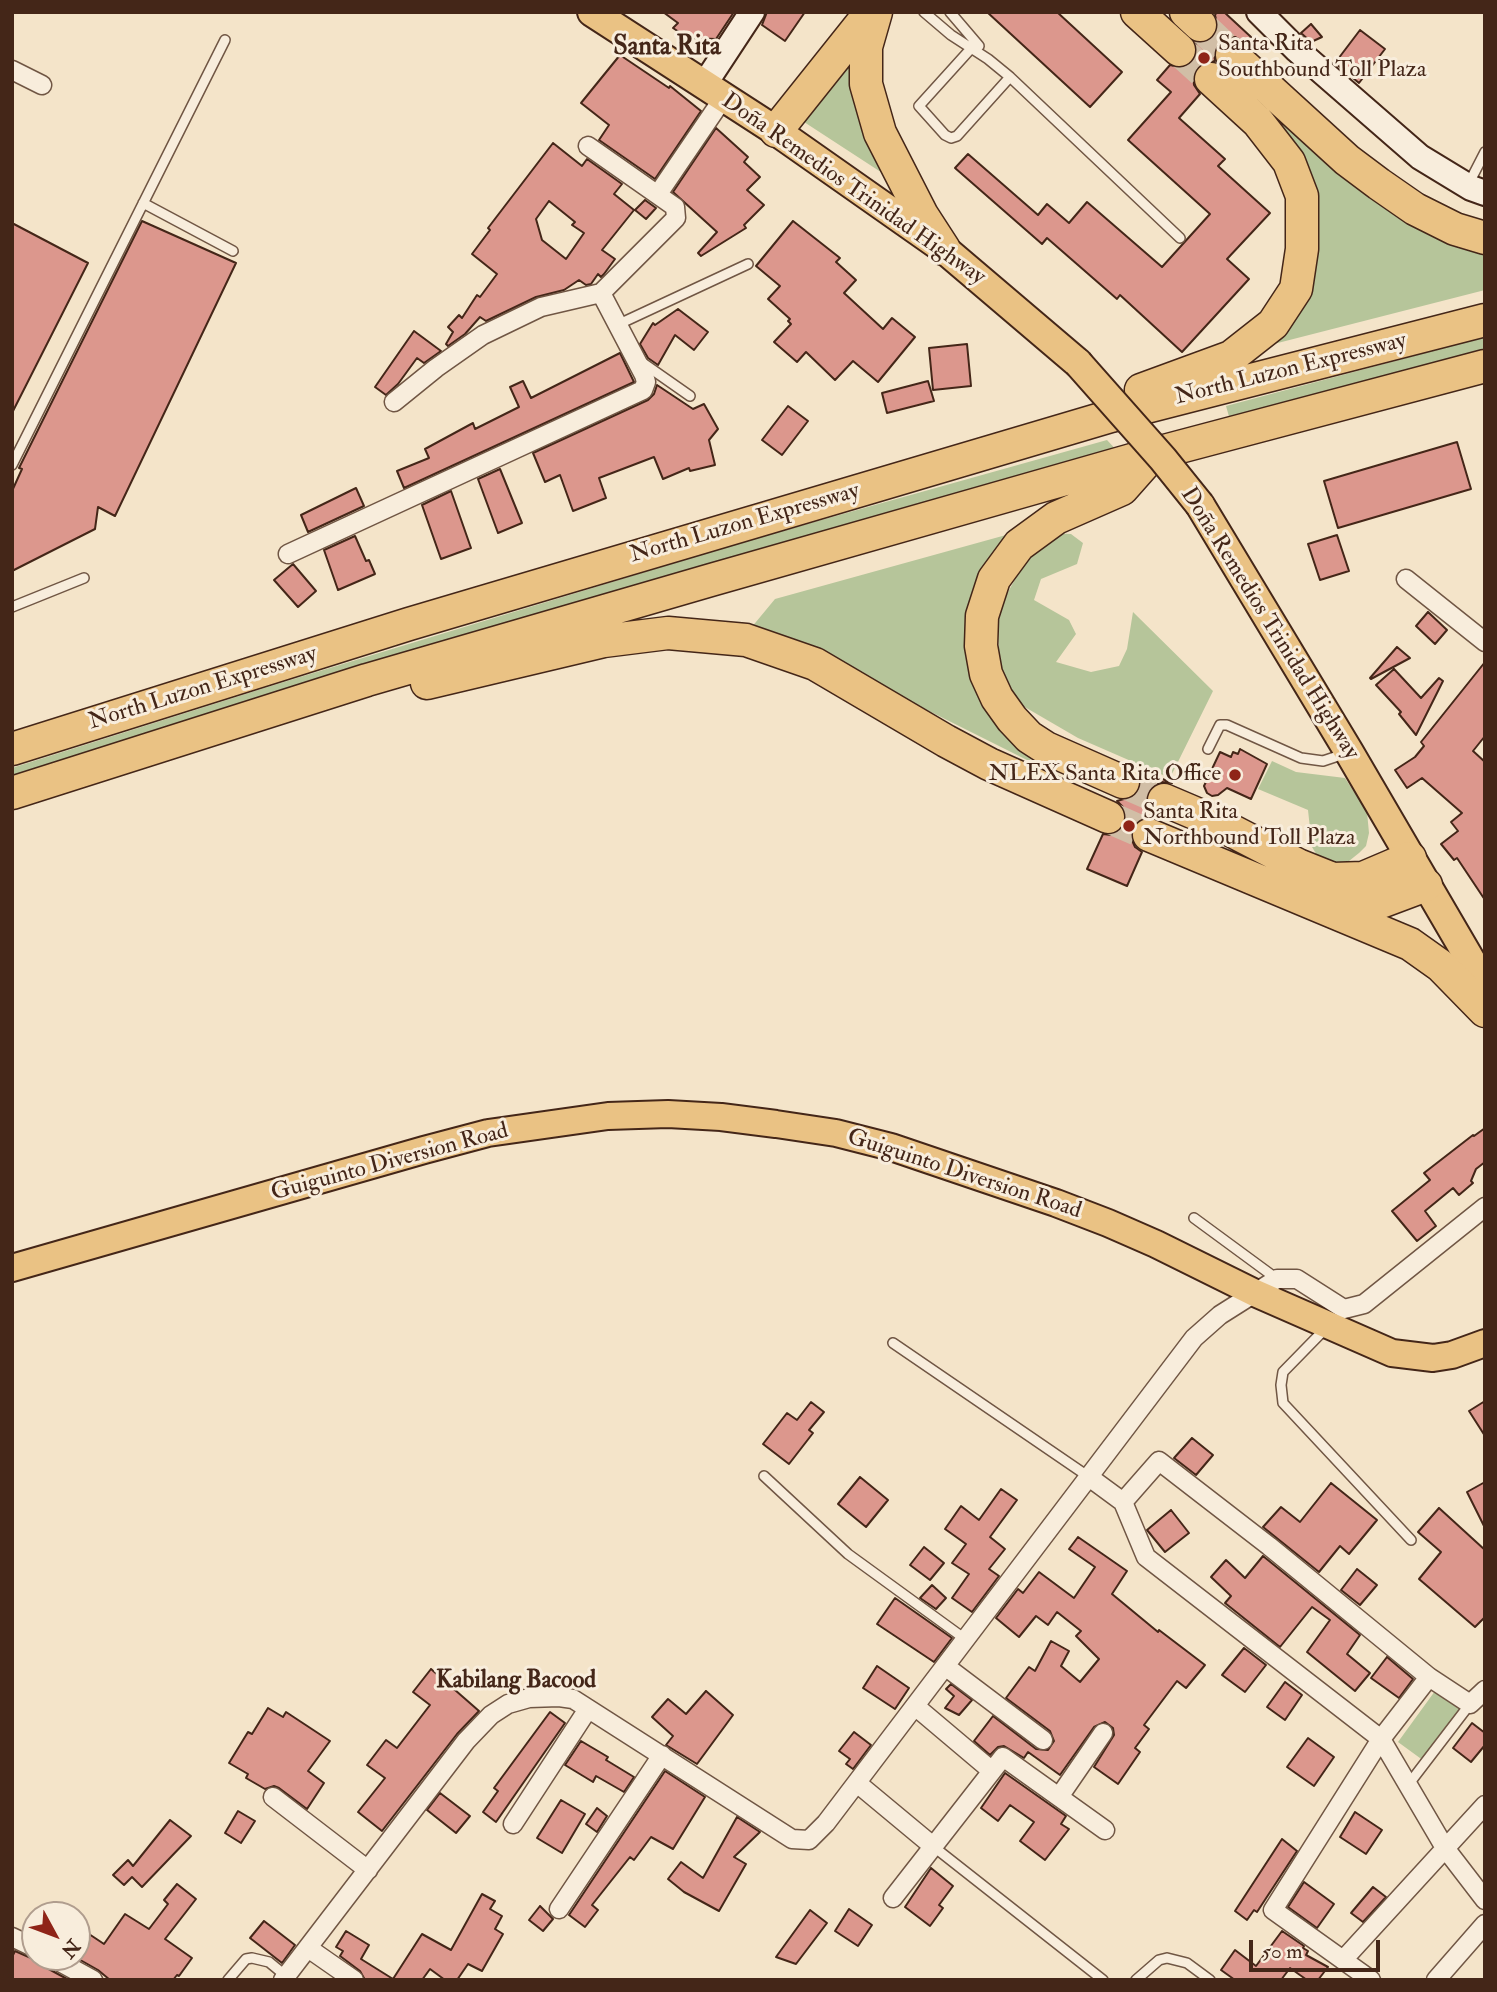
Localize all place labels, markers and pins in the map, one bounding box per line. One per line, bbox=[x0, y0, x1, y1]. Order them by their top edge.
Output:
place label: Santa Rita Southbound Toll Plaza bbox=[1218, 31, 1426, 85]
marker: Santa Rita Southbound Toll Plaza bbox=[1196, 50, 1212, 66]
place label: NLEX Santa Rita Office bbox=[988, 761, 1221, 789]
marker: NLEX Santa Rita Office bbox=[1227, 767, 1243, 783]
place label: Santa Rita Northbound Toll Plaza bbox=[1143, 799, 1355, 853]
marker: Santa Rita Northbound Toll Plaza bbox=[1121, 818, 1137, 834]

